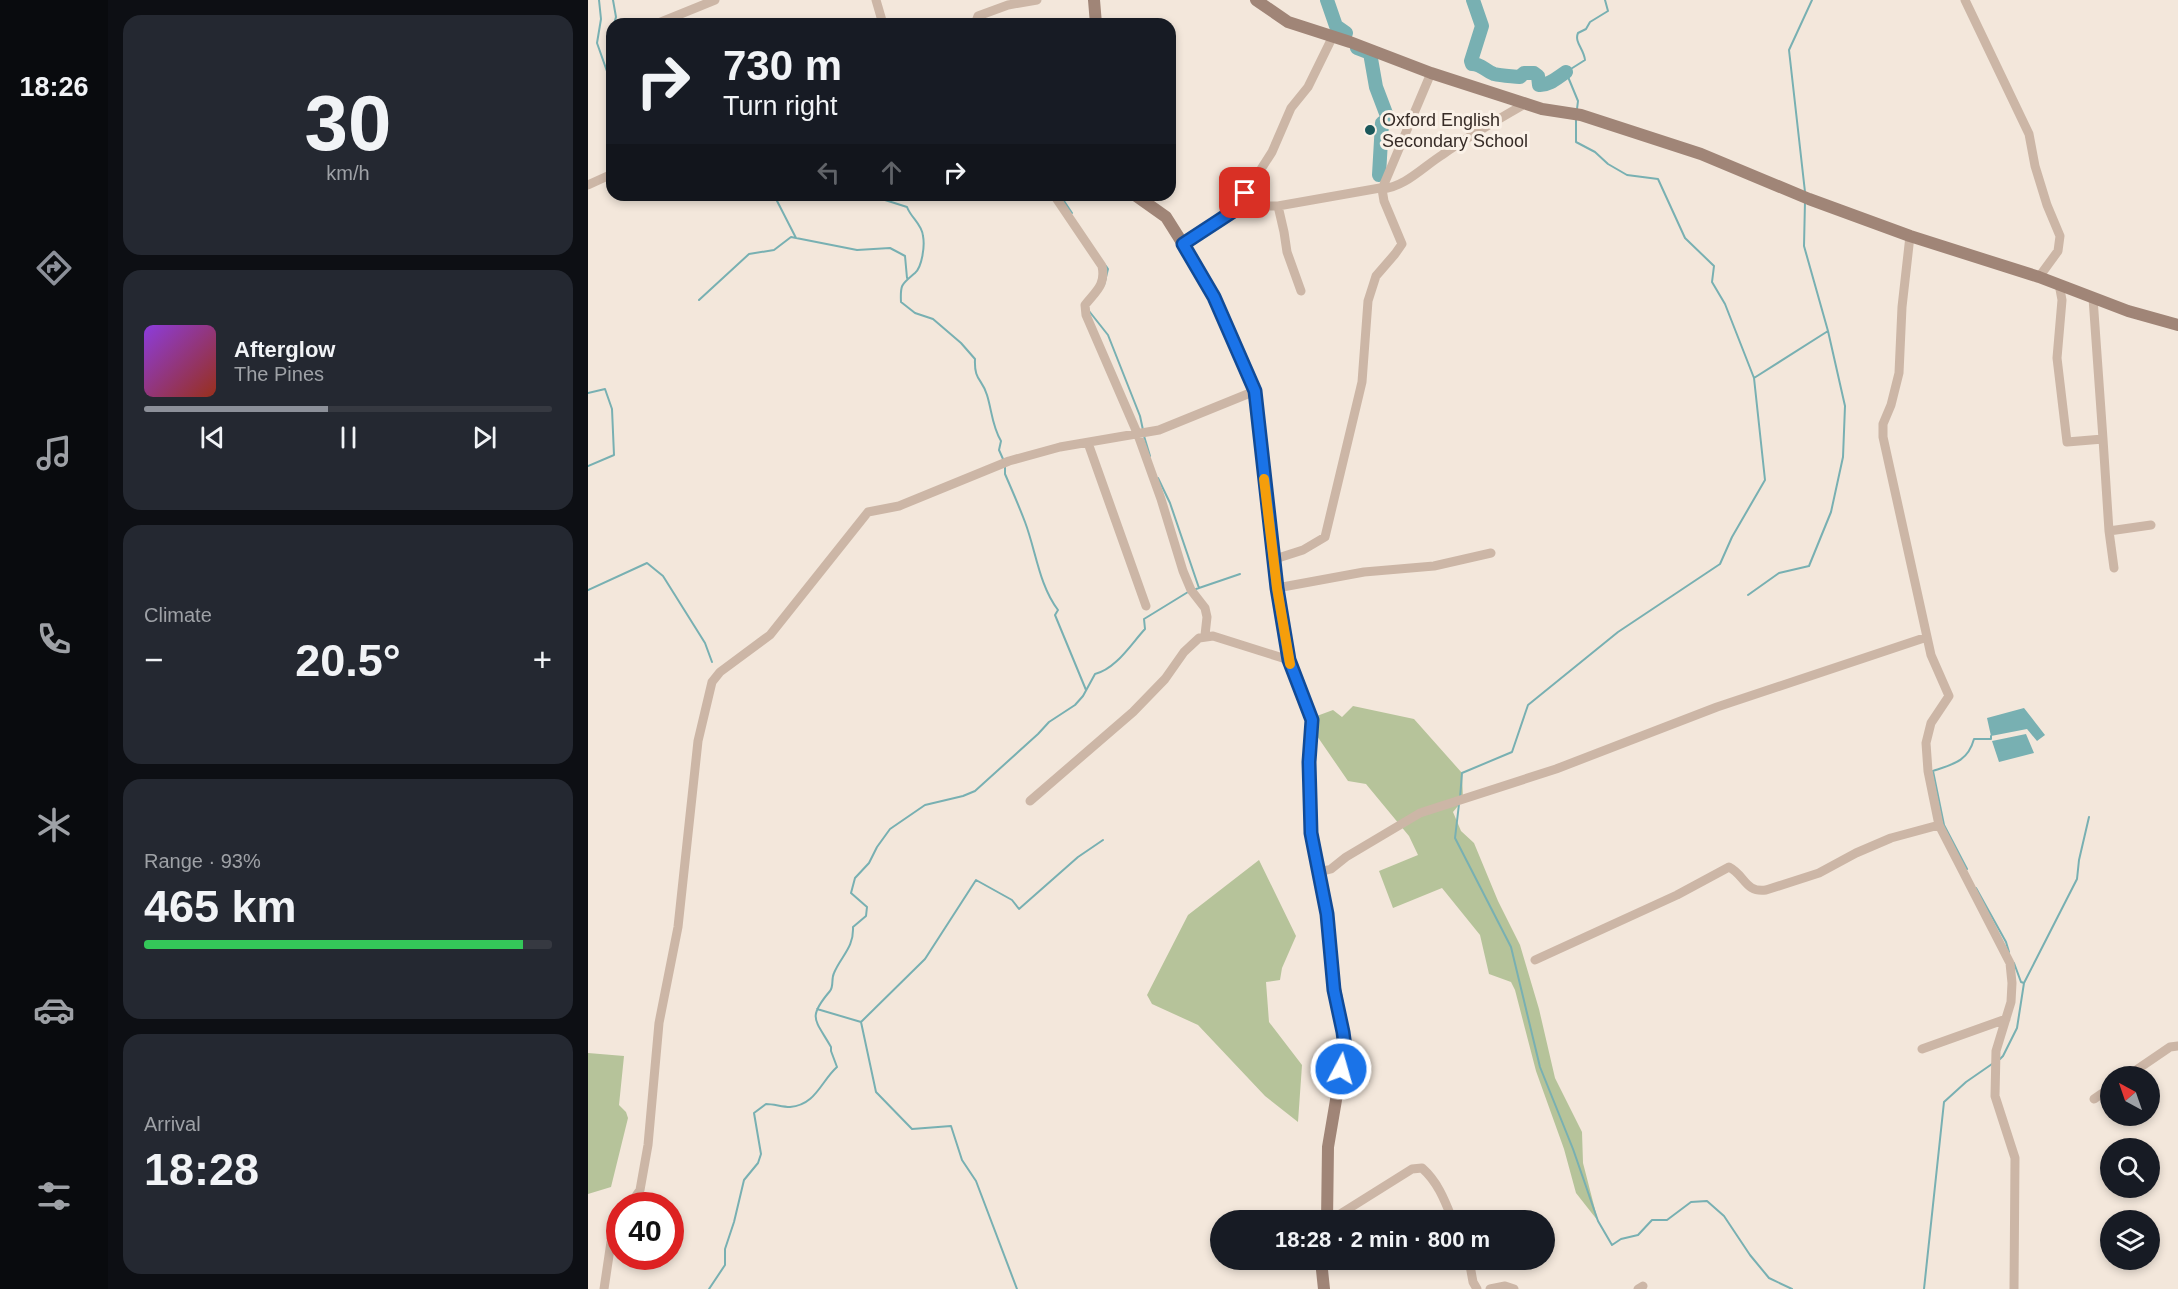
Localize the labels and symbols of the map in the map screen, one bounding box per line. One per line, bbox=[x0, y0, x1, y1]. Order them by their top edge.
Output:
place label: Oxford English Secondary School bbox=[1382, 110, 1528, 151]
marker: Oxford English Secondary School bbox=[1363, 123, 1377, 137]
pin bbox=[1219, 167, 1270, 218]
position arrow bbox=[1309, 1037, 1373, 1101]
north arrow bbox=[2100, 1066, 2160, 1126]
speed limit sign: 40 bbox=[606, 1192, 684, 1270]

